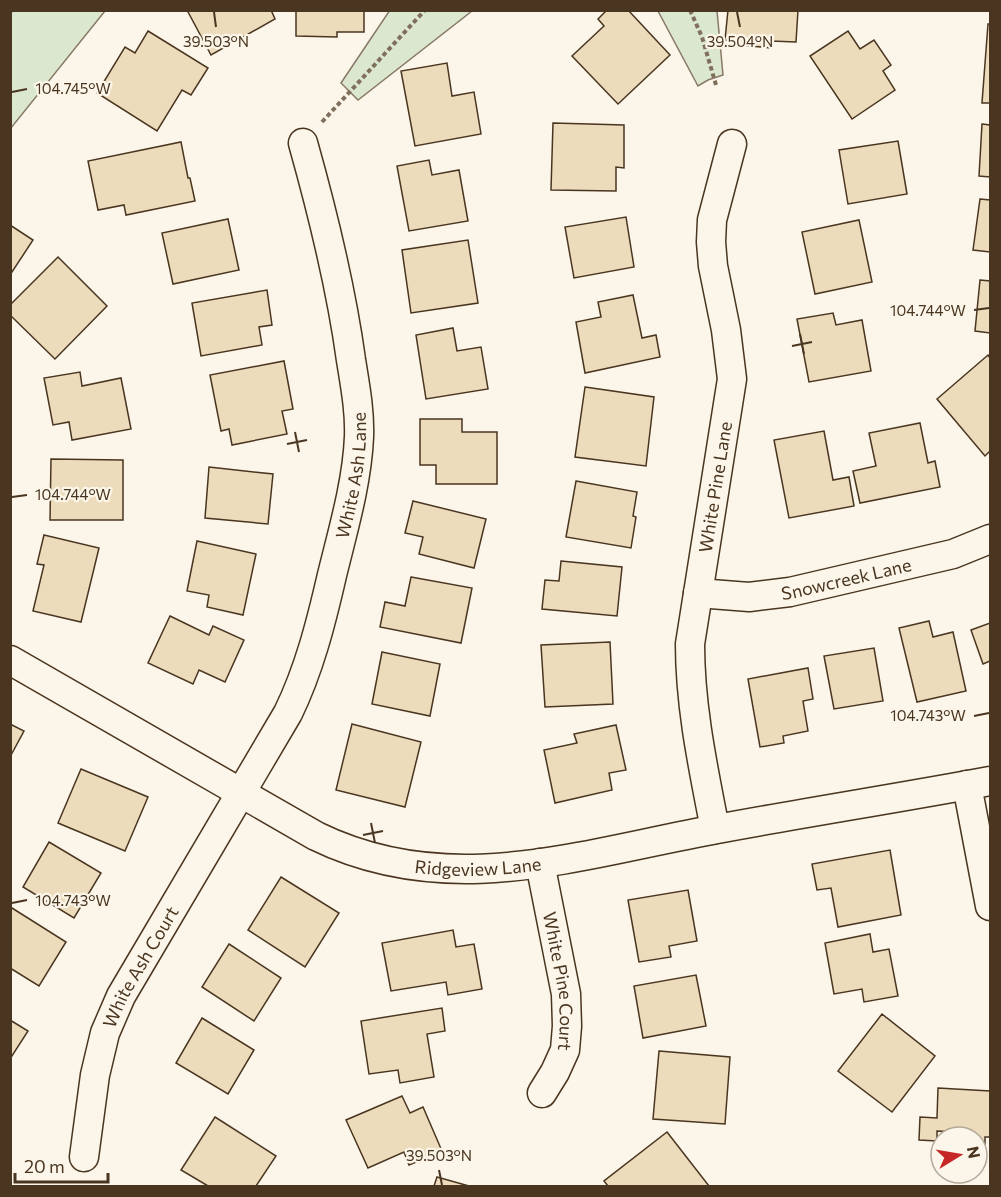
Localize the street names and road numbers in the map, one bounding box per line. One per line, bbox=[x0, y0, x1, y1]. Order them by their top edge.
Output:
street label: White Ash Lane bbox=[331, 411, 370, 541]
street label: White Pine Lane bbox=[694, 420, 736, 554]
street label: Snowcreek Lane bbox=[780, 553, 913, 604]
street label: Ridgeview Lane bbox=[414, 852, 543, 880]
street label: White Ash Court bbox=[98, 902, 183, 1031]
street label: White Pine Court bbox=[539, 910, 578, 1052]

